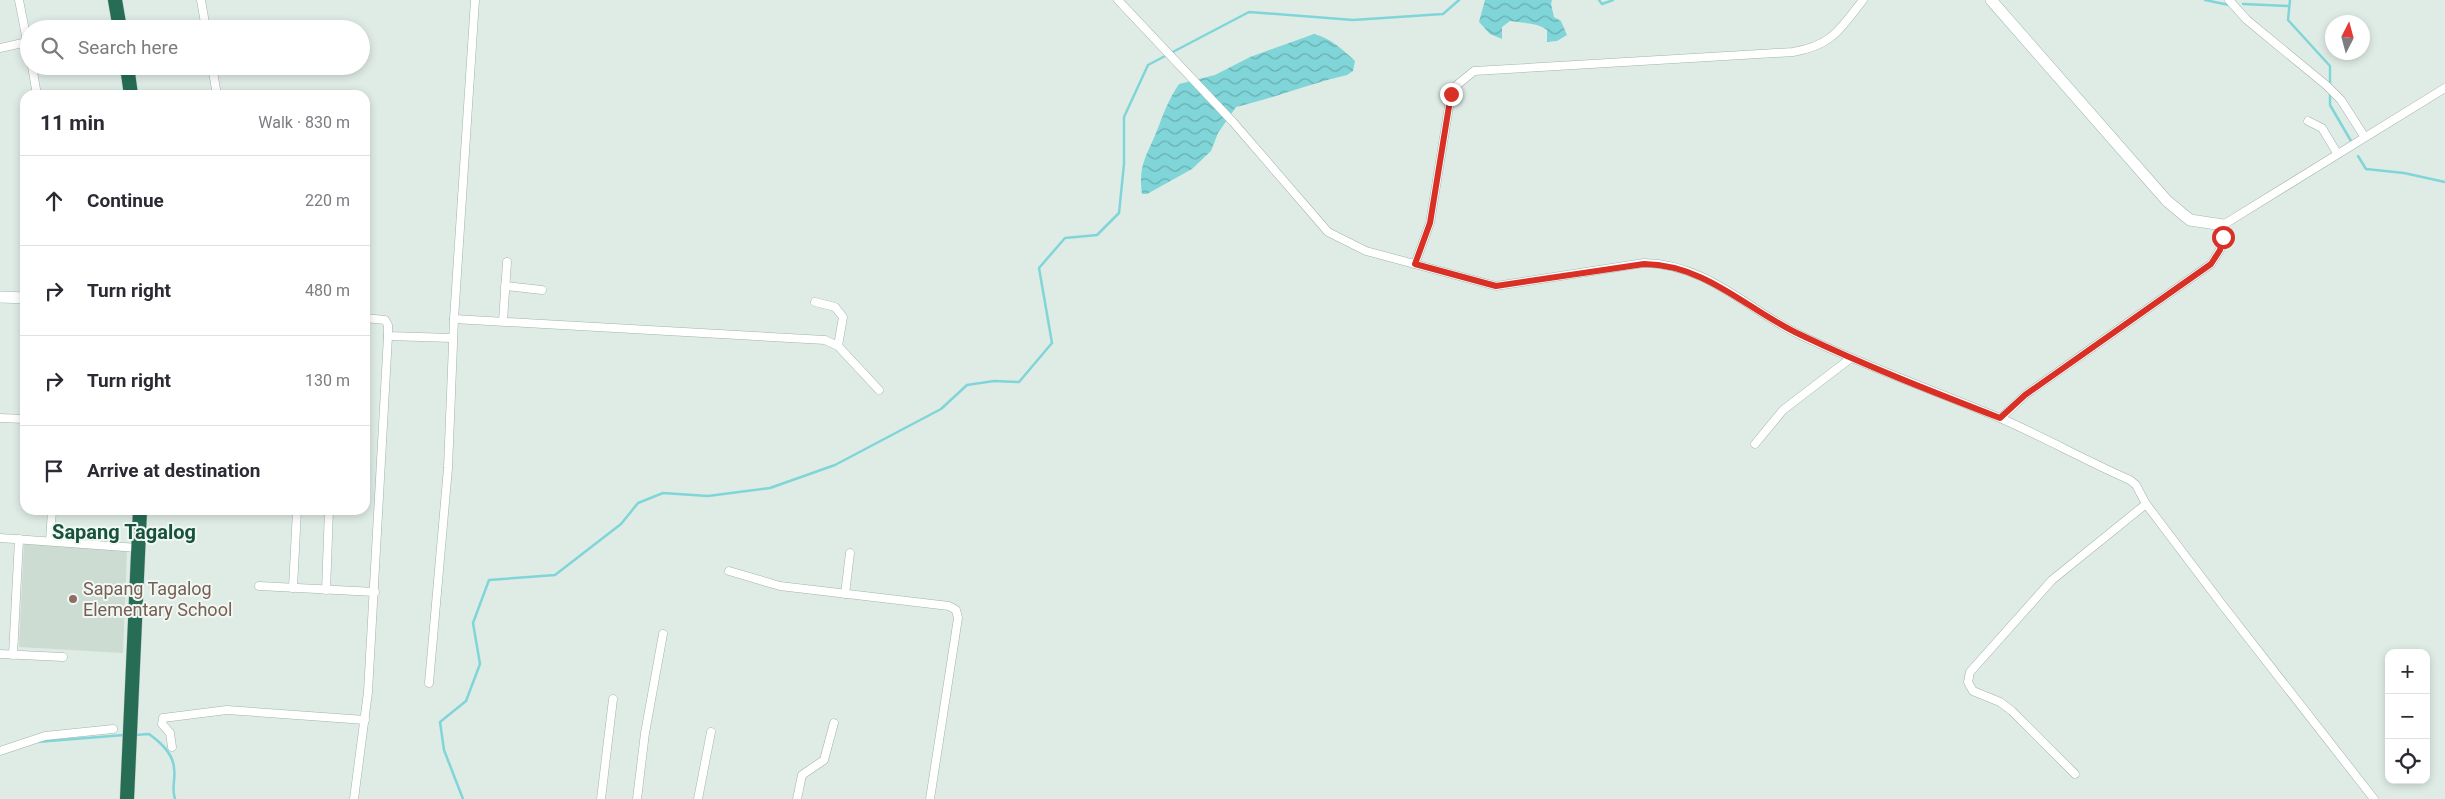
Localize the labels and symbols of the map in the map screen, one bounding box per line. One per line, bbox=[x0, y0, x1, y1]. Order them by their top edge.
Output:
north arrow bbox=[2325, 15, 2370, 60]
route end bbox=[1440, 83, 1463, 106]
route start bbox=[2212, 226, 2235, 249]
district label: Sapang Tagalog bbox=[52, 520, 196, 544]
place label: Sapang Tagalog Elementary School bbox=[83, 578, 232, 620]
marker: Sapang Tagalog Elementary School bbox=[67, 593, 79, 605]

